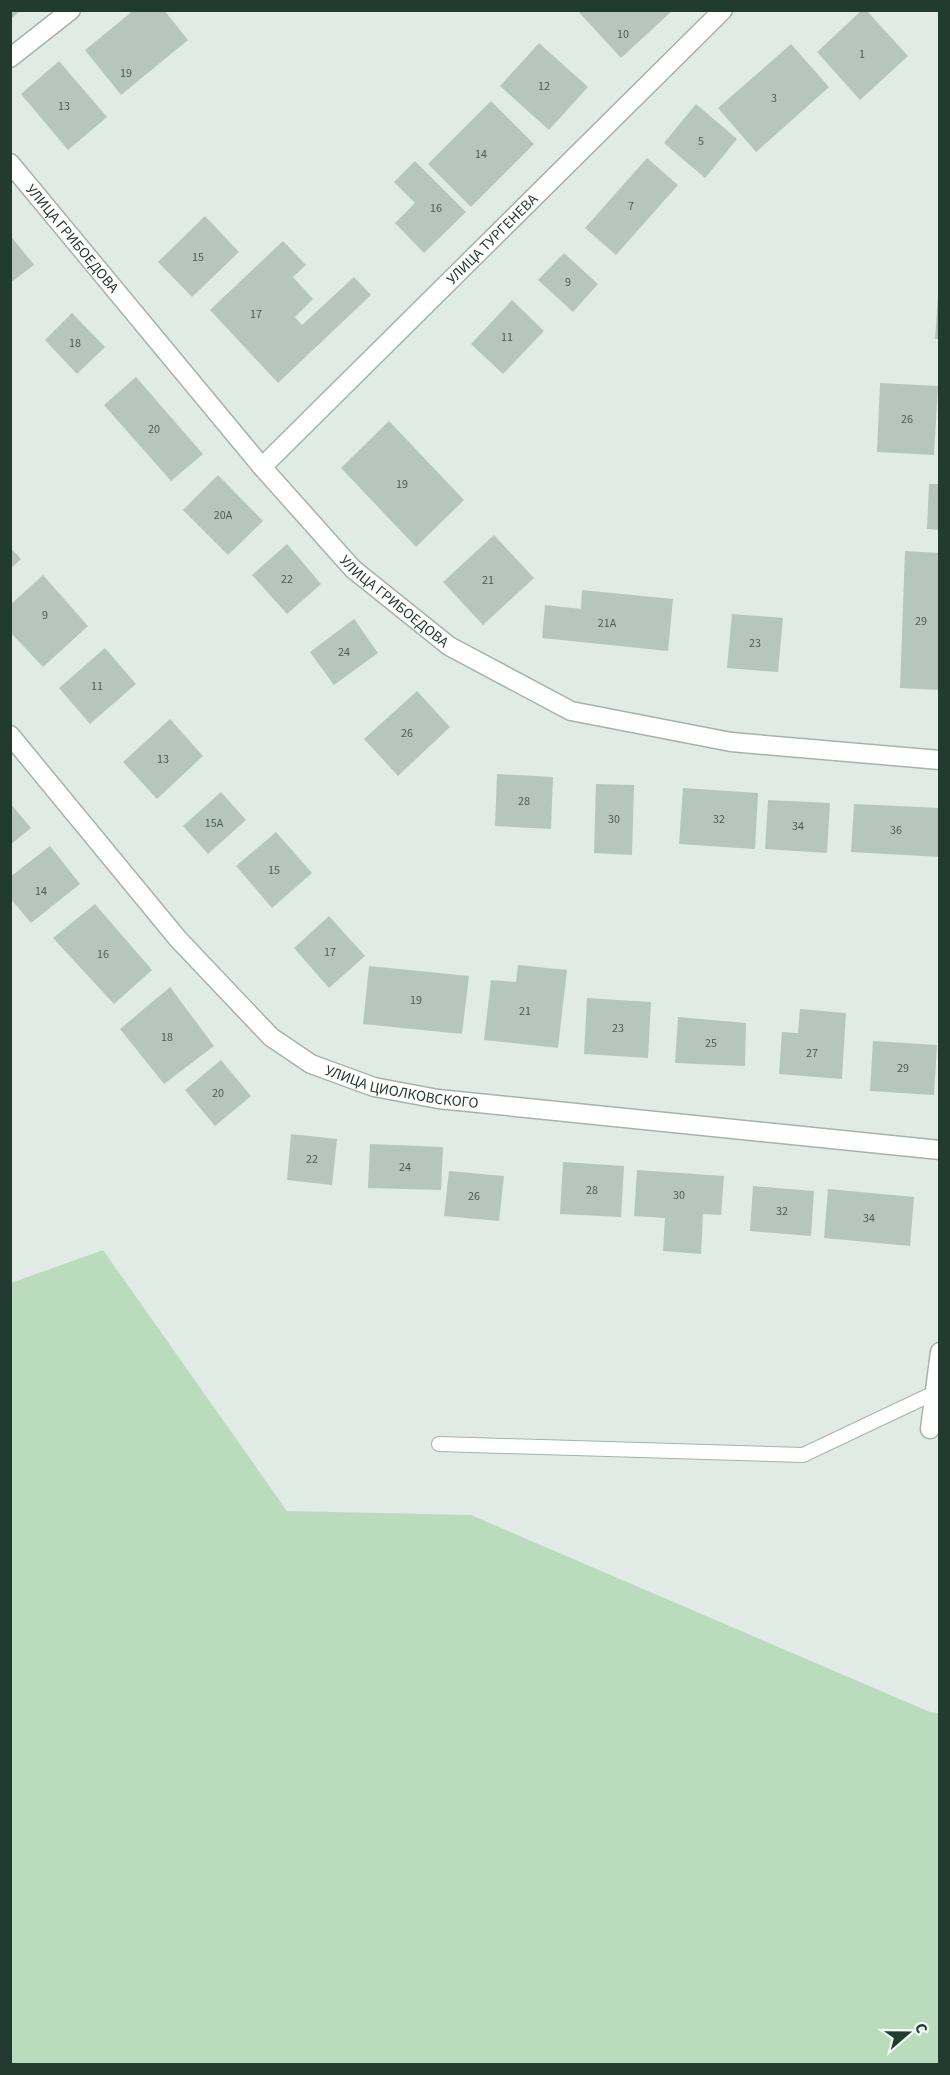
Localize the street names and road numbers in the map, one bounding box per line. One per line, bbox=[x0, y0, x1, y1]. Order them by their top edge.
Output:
street label: УЛИЦА ГРИБОЕДОВА bbox=[21, 180, 124, 298]
street label: УЛИЦА ТУРГЕНЕВА bbox=[442, 189, 543, 289]
street label: УЛИЦА ГРИБОЕДОВА bbox=[335, 551, 454, 653]
street label: УЛИЦА ЦИОЛКОВСКОГО bbox=[322, 1060, 479, 1114]

